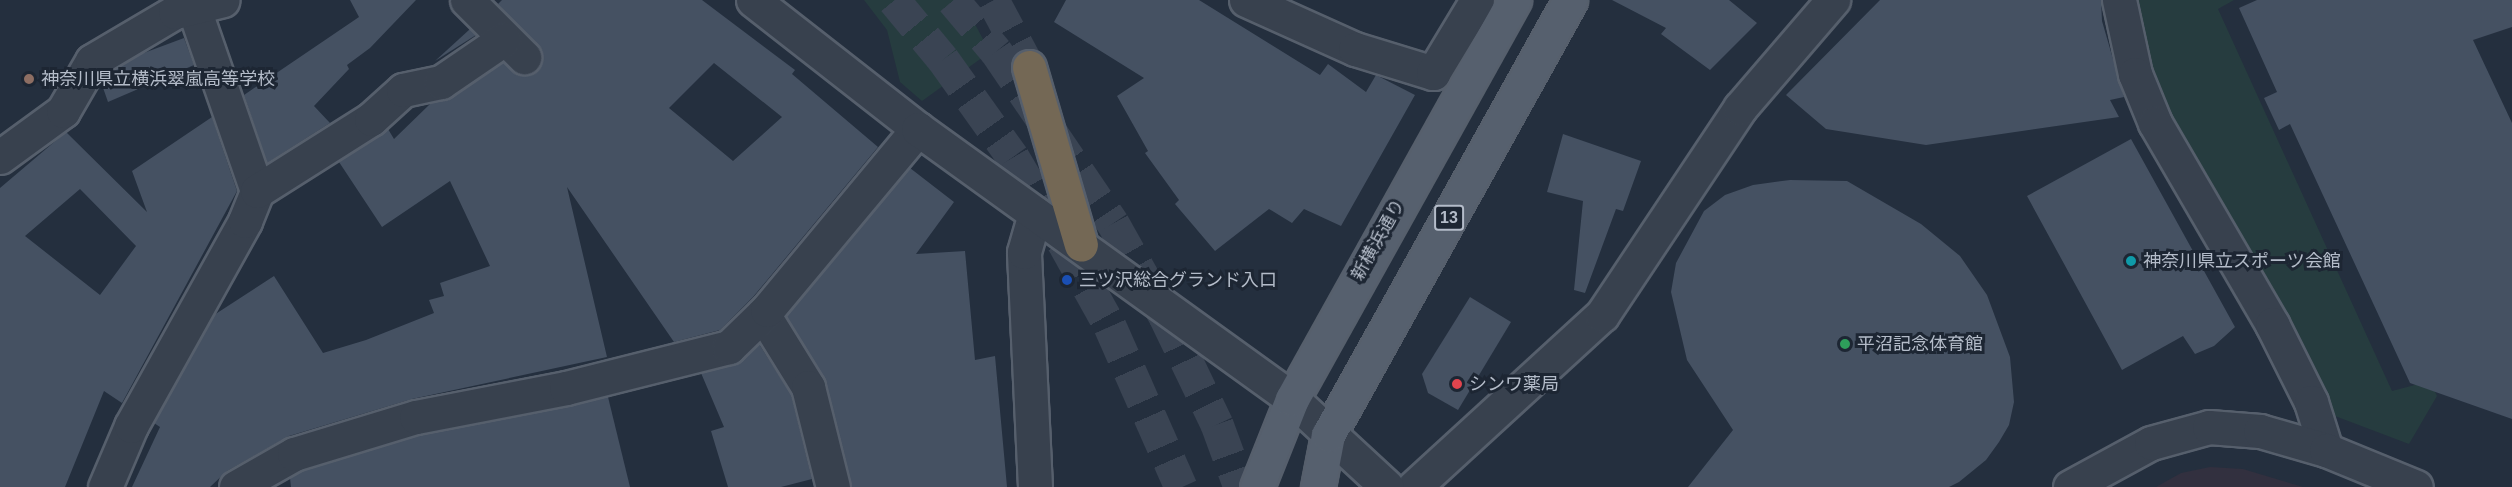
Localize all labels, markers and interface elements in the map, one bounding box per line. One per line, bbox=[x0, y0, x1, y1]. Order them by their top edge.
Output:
place label: 神奈川県立横浜翠嵐高等学校 bbox=[41, 68, 275, 90]
marker: 神奈川県立横浜翠嵐高等学校 bbox=[22, 72, 36, 86]
street label: 新横浜通り bbox=[1347, 195, 1409, 285]
road number: 13 bbox=[1434, 205, 1464, 231]
place label: 神奈川県立スポーツ会館 bbox=[2143, 250, 2341, 272]
marker: 神奈川県立スポーツ会館 bbox=[2124, 254, 2138, 268]
place label: 三ツ沢総合グランド入口 bbox=[1079, 269, 1277, 291]
marker: 三ツ沢総合グランド入口 bbox=[1060, 273, 1074, 287]
place label: 平沼記念体育館 bbox=[1857, 333, 1983, 355]
marker: 平沼記念体育館 bbox=[1838, 337, 1852, 351]
place label: シンワ薬局 bbox=[1469, 373, 1559, 395]
marker: シンワ薬局 bbox=[1450, 377, 1464, 391]

